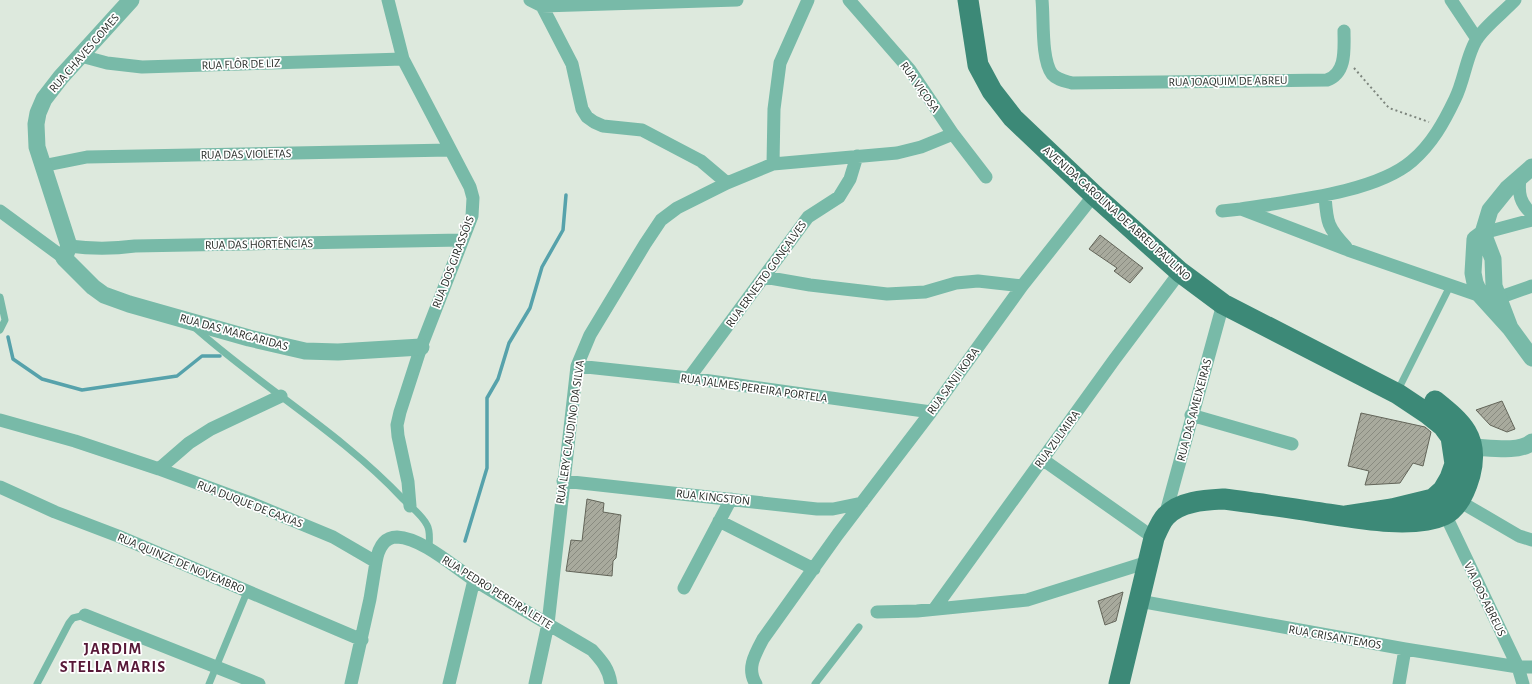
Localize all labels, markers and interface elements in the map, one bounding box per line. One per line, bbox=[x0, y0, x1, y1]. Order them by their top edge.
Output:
street label: RUA CHAVES GOMES bbox=[47, 11, 121, 95]
street label: RUA FLÔR DE LIZ bbox=[201, 56, 281, 71]
street label: RUA VIÇOSA bbox=[898, 59, 942, 115]
street label: RUA JOAQUIM DE ABREU bbox=[1168, 74, 1288, 89]
street label: AVENIDA CAROLINA DE ABREU PAULINO bbox=[1041, 144, 1193, 283]
street label: RUA DAS VIOLETAS bbox=[200, 147, 292, 161]
street label: RUA DOS GIRASSÓIS bbox=[429, 214, 476, 310]
street label: RUA ERNESTO GONÇALVES bbox=[723, 218, 809, 329]
street label: RUA DAS HORTÊNCIAS bbox=[205, 236, 314, 251]
street label: RUA DAS MARGARIDAS bbox=[178, 312, 290, 352]
street label: RUA SANJI KOBA bbox=[925, 345, 981, 417]
street label: RUA DAS AMEIXEIRAS bbox=[1175, 357, 1214, 463]
street label: RUA LERY CLAUDINO DA SILVA bbox=[554, 359, 586, 505]
street label: RUA JALMES PEREIRA PORTELA bbox=[680, 372, 828, 404]
street label: RUA ZULMIRA bbox=[1032, 408, 1082, 470]
street label: RUA DUQUE DE CAXIAS bbox=[195, 478, 305, 531]
street label: RUA KINGSTON bbox=[675, 487, 751, 507]
street label: RUA QUINZE DE NOVEMBRO bbox=[115, 531, 247, 596]
street label: RUA PEDRO PEREIRA LEITE bbox=[440, 553, 554, 631]
street label: VIA DOS ABREUS bbox=[1462, 560, 1508, 638]
street label: RUA CRISANTEMOS bbox=[1288, 623, 1383, 651]
district label: JARDIM STELLA MARIS bbox=[60, 641, 166, 675]

